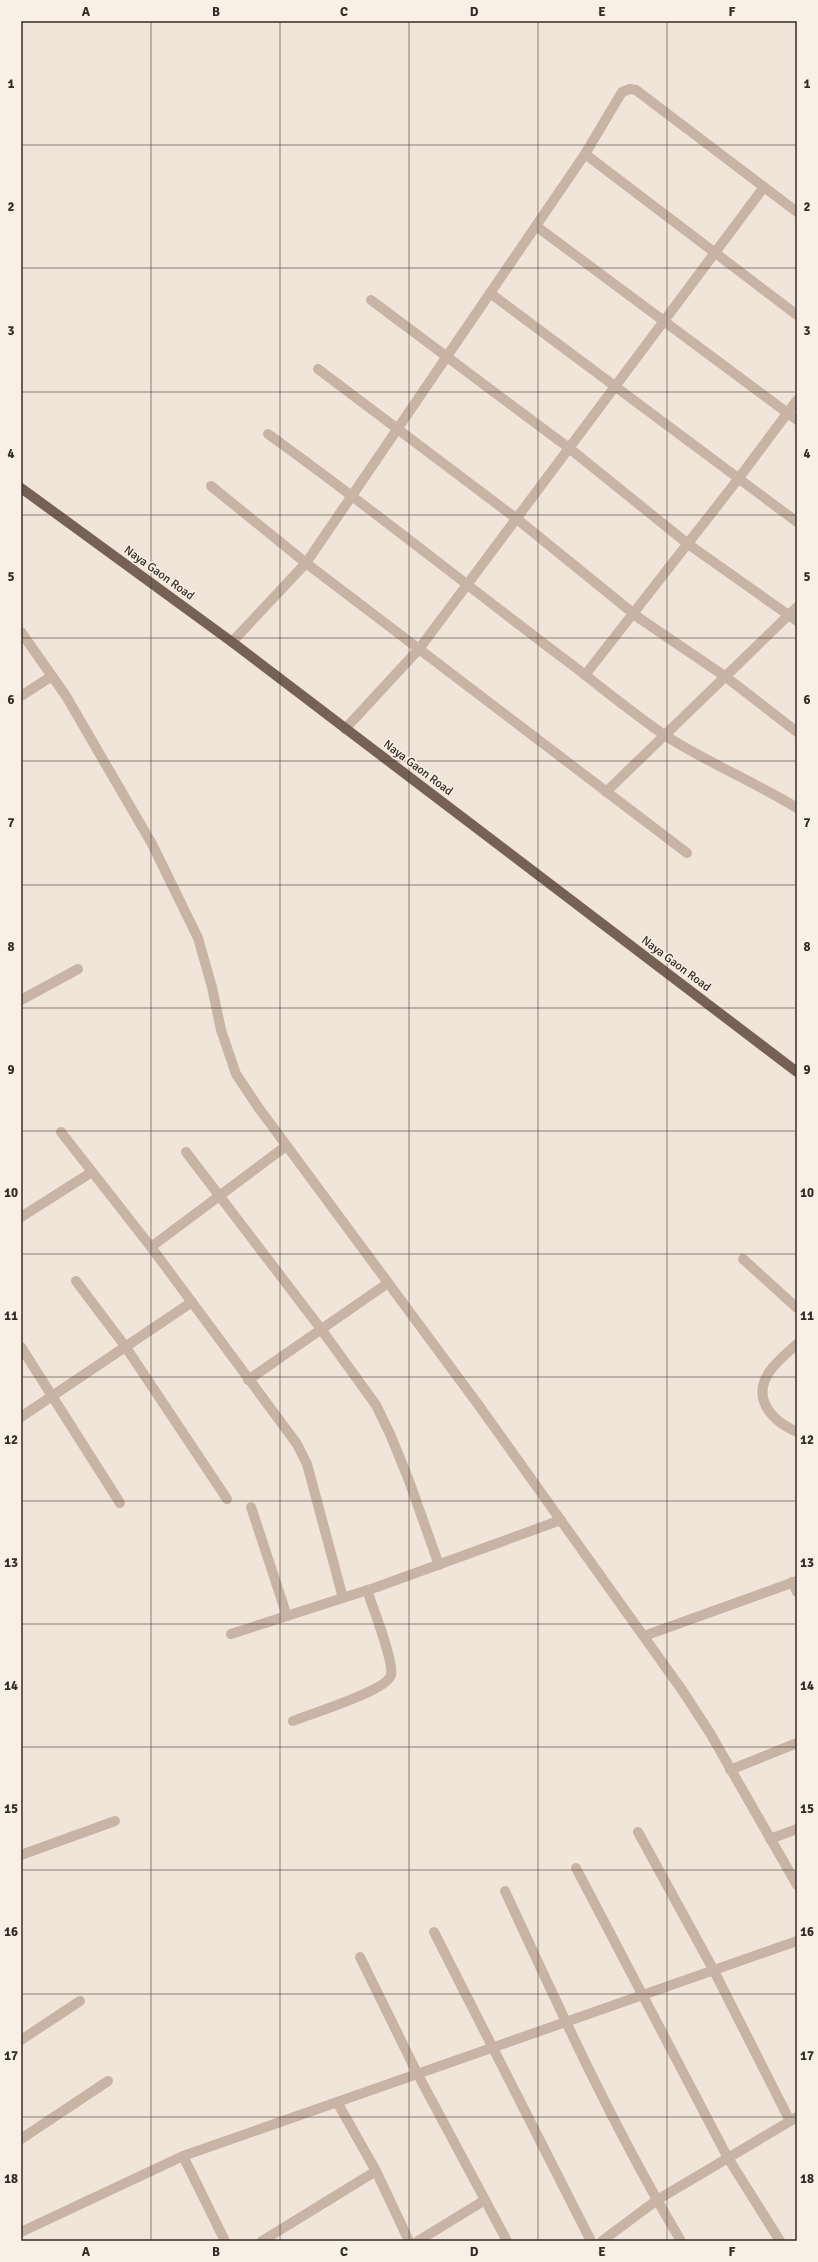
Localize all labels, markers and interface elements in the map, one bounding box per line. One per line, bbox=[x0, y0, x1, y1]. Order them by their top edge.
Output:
text: A bbox=[82, 4, 91, 20]
text: B bbox=[212, 4, 220, 20]
text: C bbox=[340, 4, 348, 20]
text: D bbox=[470, 4, 479, 20]
text: E bbox=[598, 4, 606, 20]
text: F bbox=[729, 4, 736, 20]
text: 1 bbox=[7, 76, 15, 92]
text: 1 bbox=[803, 76, 811, 92]
text: 2 bbox=[7, 199, 15, 215]
text: 2 bbox=[803, 199, 811, 215]
text: 3 bbox=[7, 323, 15, 339]
text: 3 bbox=[803, 323, 811, 339]
text: 4 bbox=[7, 446, 15, 462]
text: 4 bbox=[803, 446, 811, 462]
street label: Naya Gaon Road bbox=[121, 542, 197, 604]
text: 5 bbox=[7, 569, 15, 585]
text: 5 bbox=[803, 569, 811, 585]
text: 6 bbox=[7, 692, 15, 708]
text: 6 bbox=[803, 692, 811, 708]
street label: Naya Gaon Road bbox=[380, 737, 456, 799]
text: 7 bbox=[7, 815, 15, 831]
text: 7 bbox=[803, 815, 811, 831]
street label: Naya Gaon Road bbox=[638, 933, 714, 995]
text: 8 bbox=[7, 939, 15, 955]
text: 8 bbox=[803, 939, 811, 955]
text: 9 bbox=[7, 1062, 15, 1078]
text: 9 bbox=[803, 1062, 811, 1078]
text: 10 bbox=[4, 1185, 18, 1201]
text: 10 bbox=[800, 1185, 814, 1201]
text: 11 bbox=[4, 1308, 18, 1324]
text: 11 bbox=[800, 1308, 814, 1324]
text: 12 bbox=[4, 1432, 18, 1448]
text: 12 bbox=[800, 1432, 814, 1448]
text: 13 bbox=[4, 1555, 18, 1571]
text: 13 bbox=[800, 1555, 814, 1571]
text: 14 bbox=[4, 1678, 18, 1694]
text: 14 bbox=[800, 1678, 814, 1694]
text: 15 bbox=[4, 1801, 18, 1817]
text: 15 bbox=[800, 1801, 814, 1817]
text: 16 bbox=[4, 1924, 18, 1940]
text: 16 bbox=[800, 1924, 814, 1940]
text: 17 bbox=[4, 2048, 18, 2064]
text: 17 bbox=[800, 2048, 814, 2064]
text: 18 bbox=[4, 2171, 18, 2187]
text: 18 bbox=[800, 2171, 814, 2187]
text: A bbox=[82, 2244, 91, 2260]
text: B bbox=[212, 2244, 220, 2260]
text: C bbox=[340, 2244, 348, 2260]
text: D bbox=[470, 2244, 479, 2260]
text: E bbox=[598, 2244, 606, 2260]
text: F bbox=[729, 2244, 736, 2260]

